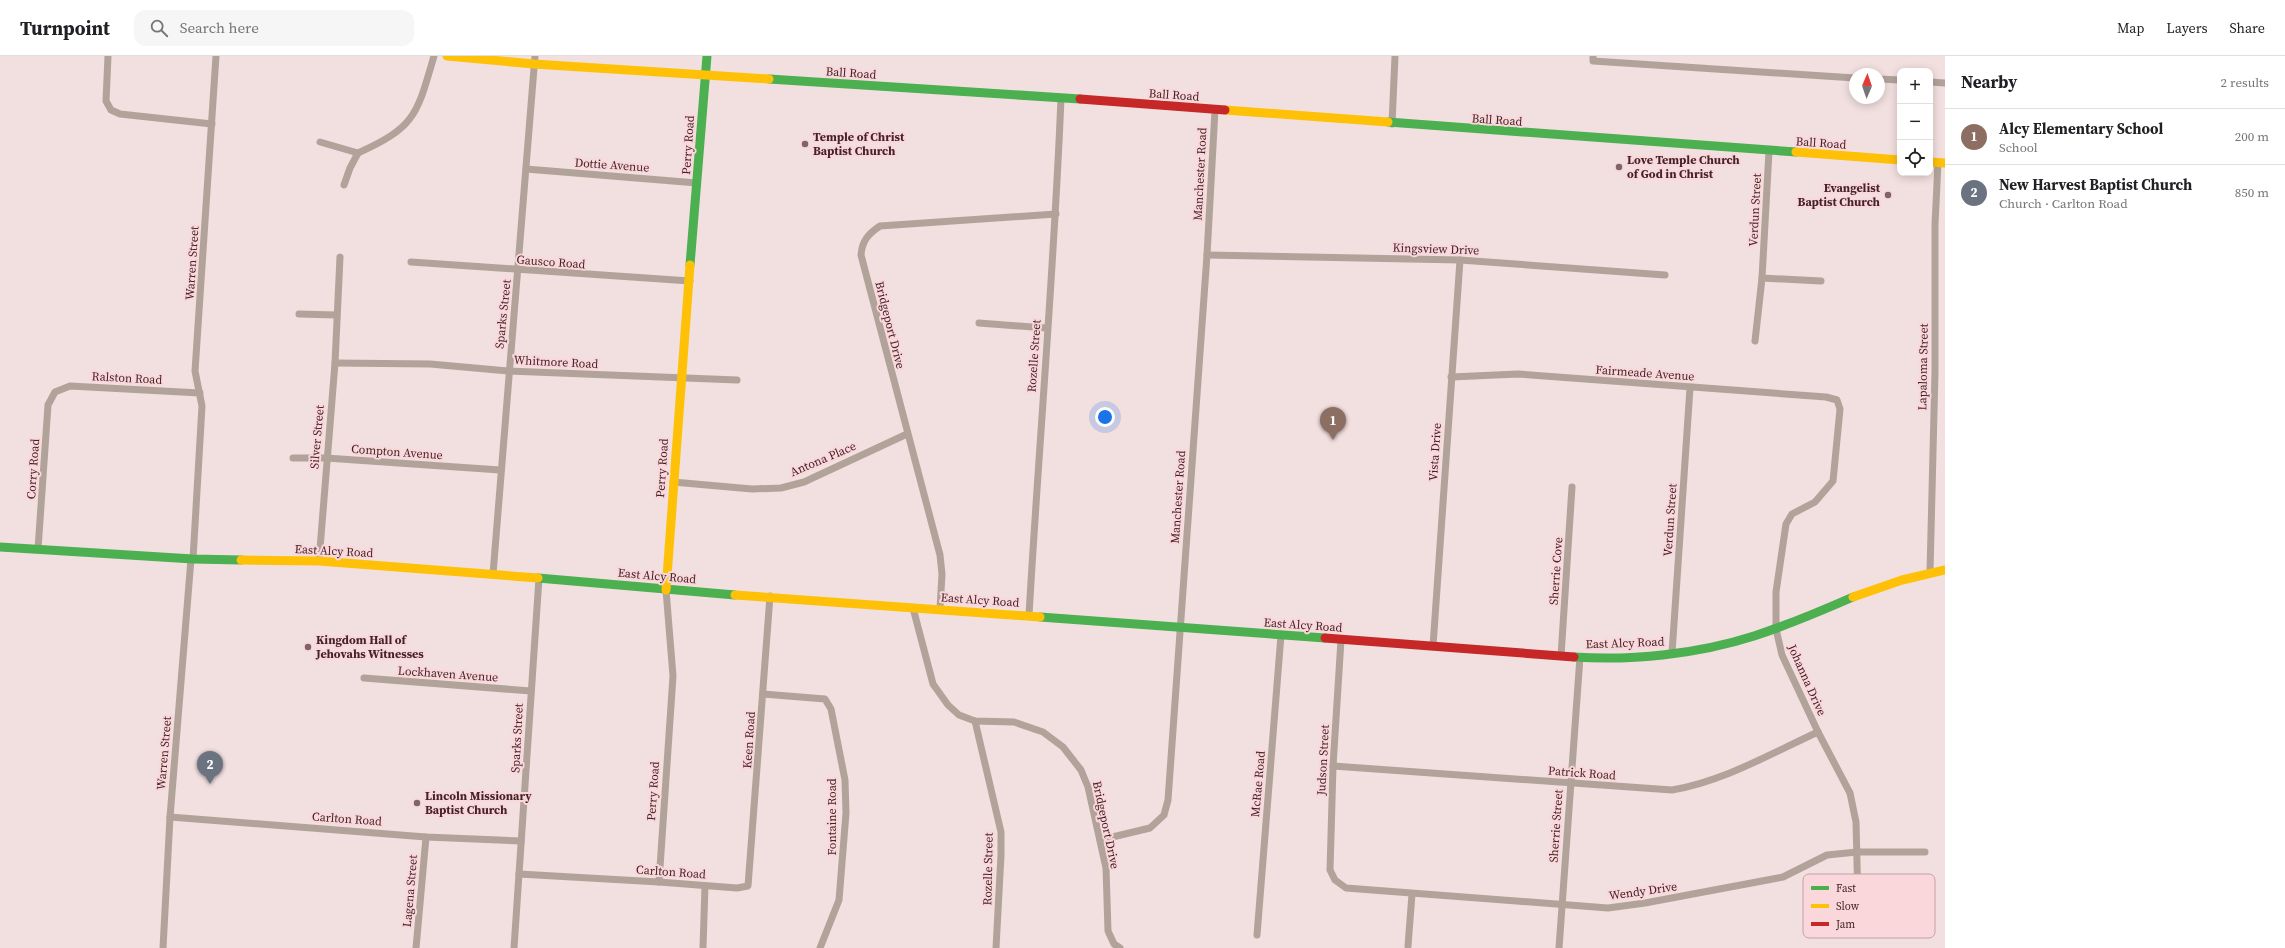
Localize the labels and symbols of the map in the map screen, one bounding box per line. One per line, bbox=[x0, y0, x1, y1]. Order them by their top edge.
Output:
street label: Ball Road bbox=[825, 63, 877, 83]
north arrow bbox=[1849, 68, 1885, 104]
street label: Ball Road bbox=[1148, 85, 1200, 105]
street label: Ball Road bbox=[1471, 110, 1523, 130]
street label: Perry Road bbox=[678, 115, 698, 175]
street label: Manchester Road bbox=[1190, 127, 1210, 221]
place label: Temple of Christ Baptist Church bbox=[813, 129, 905, 159]
street label: Ball Road bbox=[1795, 133, 1847, 153]
marker: Temple of Christ Baptist Church bbox=[800, 139, 810, 149]
place label: Love Temple Church of God in Christ bbox=[1627, 152, 1740, 182]
street label: Dottie Avenue bbox=[574, 154, 650, 176]
marker: Love Temple Church of God in Christ bbox=[1614, 162, 1624, 172]
street label: Verdun Street bbox=[1745, 173, 1765, 247]
place label: Evangelist Baptist Church bbox=[1798, 180, 1881, 210]
marker: Evangelist Baptist Church bbox=[1883, 190, 1893, 200]
street label: Warren Street bbox=[181, 225, 203, 300]
street label: Kingsview Drive bbox=[1392, 239, 1480, 259]
street label: Gausco Road bbox=[516, 252, 586, 272]
street label: Sparks Street bbox=[491, 279, 515, 349]
street label: Bridgeport Drive bbox=[871, 280, 909, 370]
street label: Rozelle Street bbox=[1023, 319, 1045, 393]
street label: Lapaloma Street bbox=[1914, 323, 1932, 411]
street label: Whitmore Road bbox=[513, 352, 599, 372]
street label: Fairmeade Avenue bbox=[1595, 362, 1695, 384]
street label: Ralston Road bbox=[91, 368, 163, 388]
street label: Silver Street bbox=[306, 404, 328, 470]
your location bbox=[1095, 407, 1115, 427]
pin: 1 bbox=[1320, 407, 1346, 440]
street label: Vista Drive bbox=[1425, 422, 1445, 482]
street label: Corry Road bbox=[23, 438, 43, 500]
street label: Perry Road bbox=[652, 438, 672, 498]
street label: Antona Place bbox=[787, 438, 859, 480]
street label: Compton Avenue bbox=[351, 441, 443, 463]
street label: Manchester Road bbox=[1167, 450, 1189, 544]
street label: Verdun Street bbox=[1659, 483, 1681, 557]
street label: Sherrie Cove bbox=[1546, 536, 1566, 606]
street label: East Alcy Road bbox=[294, 541, 374, 561]
street label: East Alcy Road bbox=[617, 565, 697, 587]
street label: East Alcy Road bbox=[940, 589, 1020, 611]
street label: East Alcy Road bbox=[1263, 614, 1343, 636]
place label: Kingdom Hall of Jehovahs Witnesses bbox=[315, 632, 424, 662]
street label: East Alcy Road bbox=[1585, 634, 1665, 652]
street label: Johanna Drive bbox=[1784, 641, 1830, 718]
marker: Kingdom Hall of Jehovahs Witnesses bbox=[303, 642, 313, 652]
street label: Lockhaven Avenue bbox=[397, 663, 499, 685]
street label: Sparks Street bbox=[507, 703, 527, 773]
street label: Keen Road bbox=[739, 711, 759, 769]
street label: Warren Street bbox=[153, 715, 175, 791]
street label: Judson Street bbox=[1313, 724, 1333, 797]
street label: McRae Road bbox=[1247, 750, 1269, 818]
pin: 2 bbox=[197, 751, 223, 784]
street label: Perry Road bbox=[643, 761, 663, 821]
street label: Patrick Road bbox=[1548, 763, 1617, 783]
street label: Fontaine Road bbox=[824, 778, 840, 856]
street label: Bridgeport Drive bbox=[1089, 780, 1123, 870]
place label: Lincoln Missionary Baptist Church bbox=[425, 788, 532, 818]
street label: Sherrie Street bbox=[1545, 789, 1567, 863]
marker: Lincoln Missionary Baptist Church bbox=[412, 798, 422, 808]
street label: Carlton Road bbox=[312, 809, 383, 829]
street label: Rozelle Street bbox=[979, 832, 997, 906]
street label: Lagena Street bbox=[399, 854, 421, 928]
street label: Carlton Road bbox=[636, 862, 707, 882]
legend bbox=[1803, 874, 1935, 938]
street label: Wendy Drive bbox=[1608, 878, 1678, 904]
text: Fast bbox=[1836, 881, 1856, 896]
text: Slow bbox=[1836, 899, 1860, 914]
text: Jam bbox=[1835, 917, 1855, 932]

